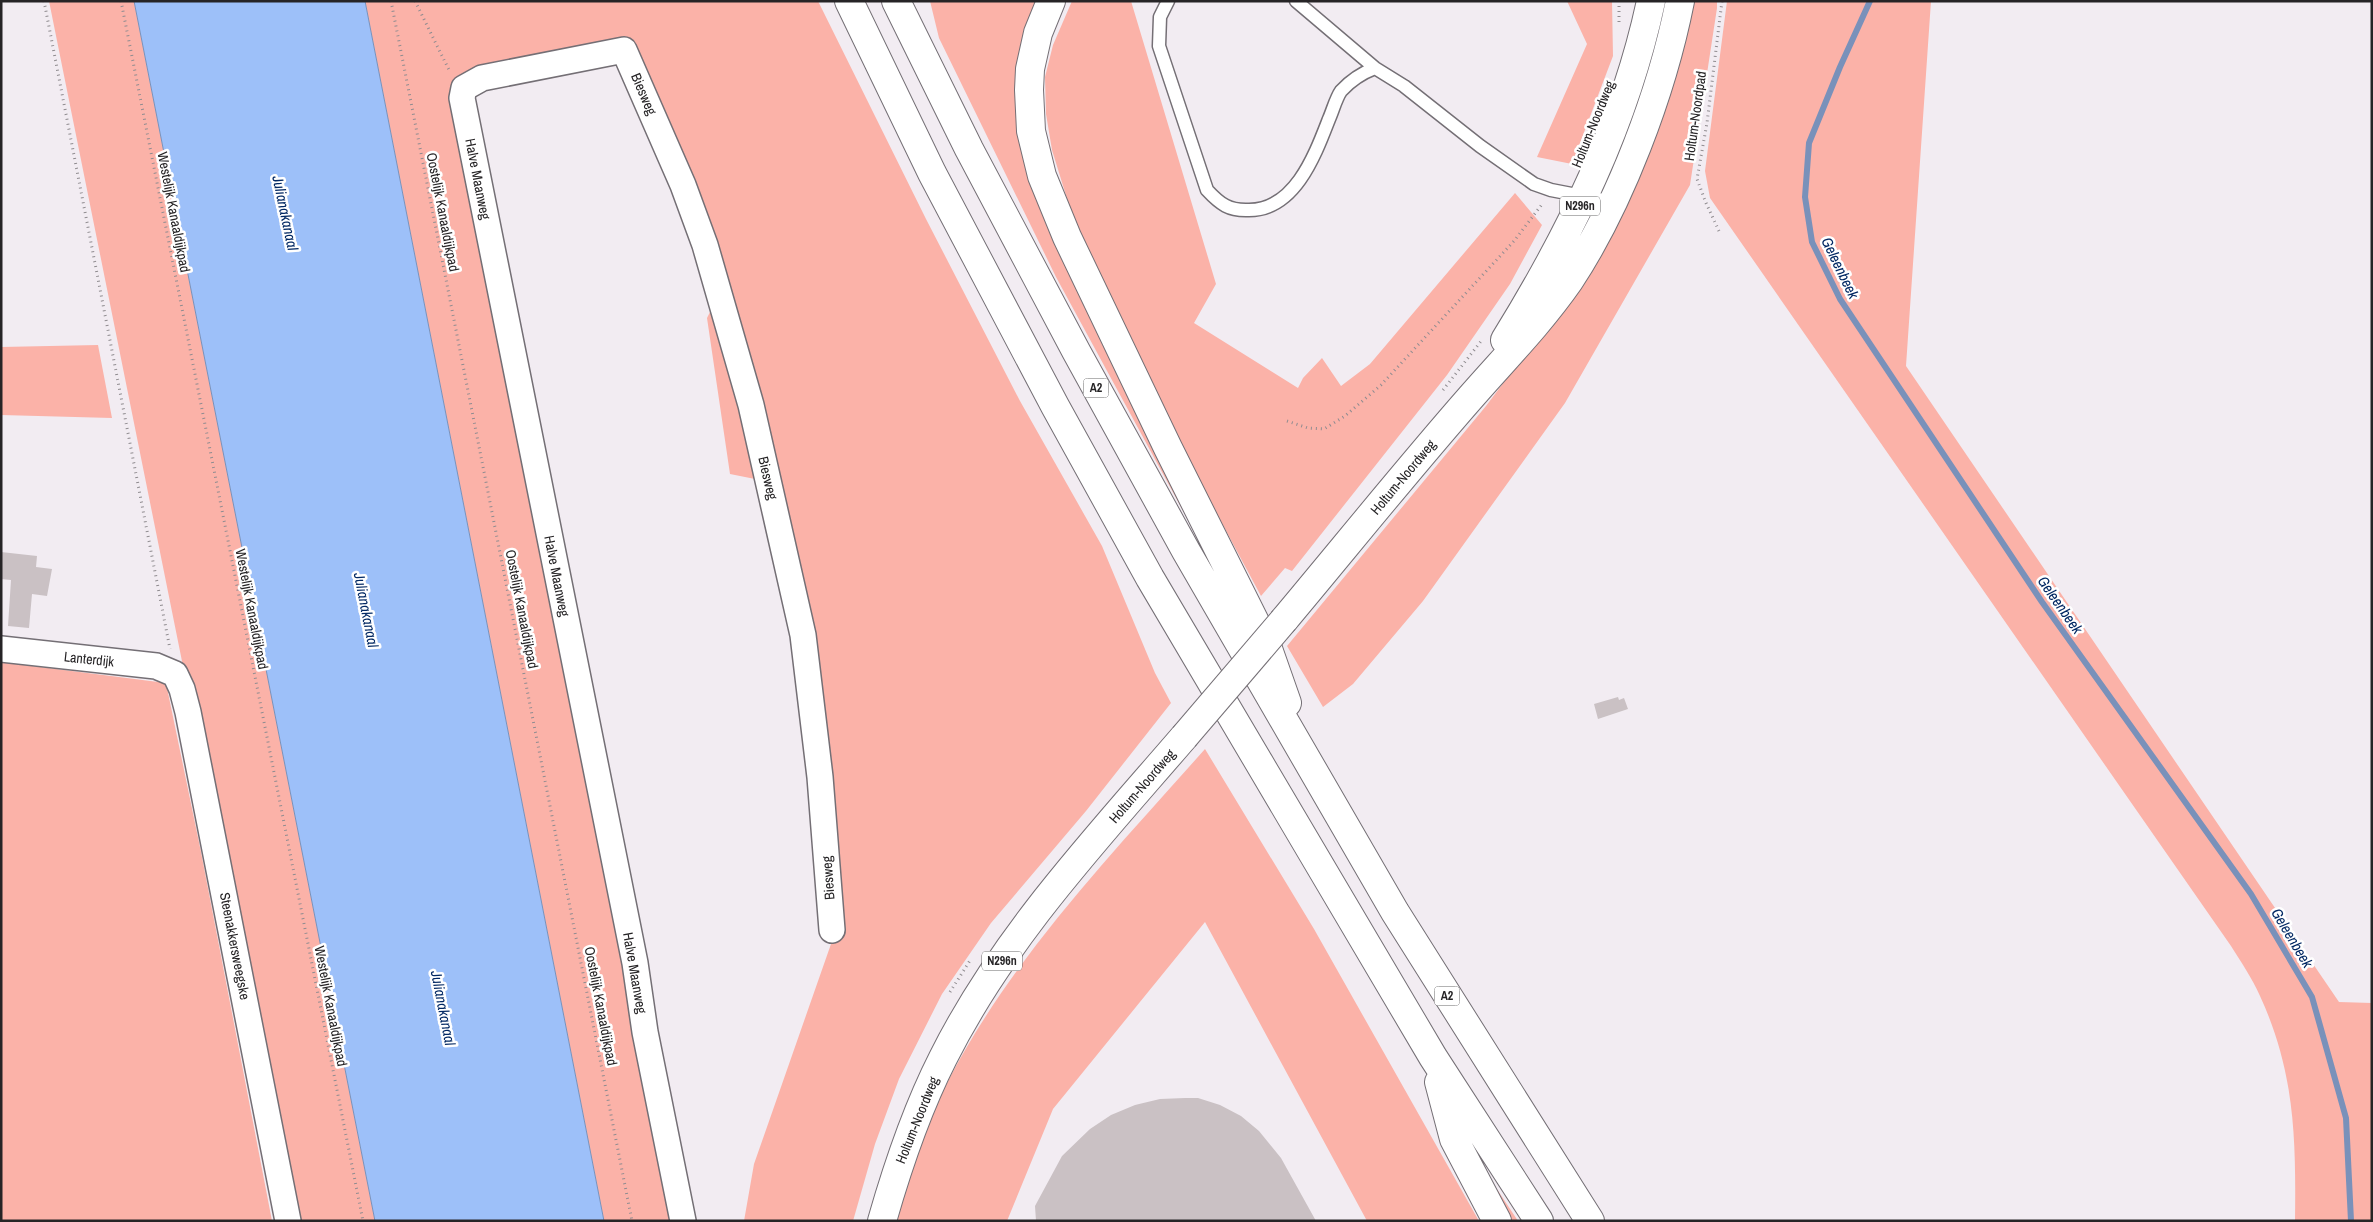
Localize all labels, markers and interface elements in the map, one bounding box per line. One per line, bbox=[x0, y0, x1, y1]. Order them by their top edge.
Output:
street label: Biesweg bbox=[627, 70, 661, 118]
street label: Holtum-Noordpad bbox=[1680, 70, 1710, 162]
street label: Holtum-Noordweg bbox=[1567, 77, 1619, 170]
street label: Halve Maanweg bbox=[461, 137, 495, 222]
street label: Westelijk Kanaaldijkpad bbox=[153, 150, 195, 274]
street label: Oostelijk Kanaaldijkpad bbox=[423, 151, 463, 273]
water label: Julianakanaal bbox=[267, 173, 304, 252]
road number: N296n bbox=[1560, 197, 1600, 216]
water label: Geleenbeek bbox=[1816, 233, 1865, 303]
road number: A2 bbox=[1084, 378, 1108, 398]
street label: Holtum-Noordweg bbox=[1366, 435, 1440, 518]
street label: Biesweg bbox=[754, 455, 782, 502]
street label: Halve Maanweg bbox=[540, 534, 574, 619]
street label: Westelijk Kanaaldijkpad bbox=[231, 547, 273, 671]
street label: Oostelijk Kanaaldijkpad bbox=[502, 548, 542, 670]
water label: Julianakanaal bbox=[349, 570, 384, 649]
water label: Geleenbeek bbox=[2033, 572, 2089, 639]
street label: Lanterdijk bbox=[63, 647, 115, 671]
street label: Holtum-Noordweg bbox=[1105, 745, 1180, 827]
street label: Biesweg bbox=[817, 855, 839, 901]
street label: Steenakkersweegske bbox=[216, 891, 254, 1001]
water label: Geleenbeek bbox=[2266, 904, 2319, 972]
street label: Halve Maanweg bbox=[619, 931, 651, 1016]
street label: Westelijk Kanaaldijkpad bbox=[310, 944, 352, 1068]
street label: Oostelijk Kanaaldijkpad bbox=[581, 945, 621, 1067]
road number: N296n bbox=[982, 951, 1022, 970]
water label: Julianakanaal bbox=[426, 968, 461, 1047]
road number: A2 bbox=[1434, 986, 1460, 1006]
street label: Holtum-Noordweg bbox=[891, 1073, 943, 1166]

